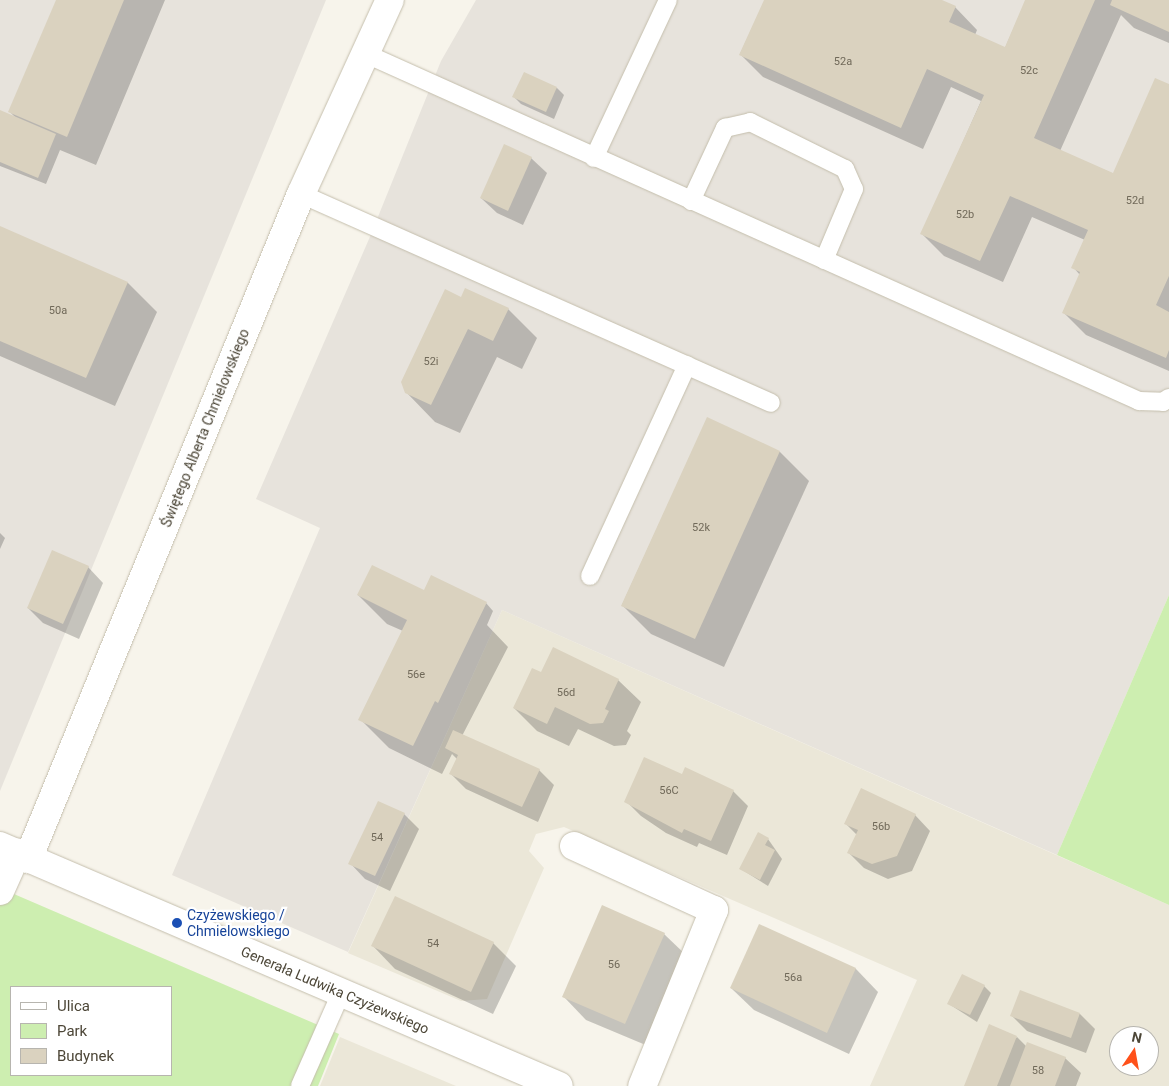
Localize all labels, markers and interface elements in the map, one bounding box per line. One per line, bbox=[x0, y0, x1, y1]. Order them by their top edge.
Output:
house number: 52a bbox=[834, 55, 852, 69]
house number: 52c bbox=[1020, 64, 1038, 78]
house number: 52d bbox=[1126, 194, 1144, 208]
house number: 52b bbox=[956, 208, 974, 222]
house number: 50a bbox=[49, 304, 67, 318]
street label: Świętego Alberta Chmielowskiego bbox=[157, 326, 253, 530]
house number: 52i bbox=[423, 355, 439, 369]
house number: 52k bbox=[692, 521, 710, 535]
house number: 56e bbox=[407, 668, 425, 682]
house number: 56d bbox=[557, 686, 575, 700]
house number: 56C bbox=[659, 784, 679, 798]
house number: 56b bbox=[872, 820, 890, 834]
house number: 54 bbox=[371, 831, 383, 845]
place label: Czyżewskiego / Chmielowskiego bbox=[187, 907, 290, 940]
marker: Czyżewskiego / Chmielowskiego bbox=[171, 917, 183, 929]
house number: 54 bbox=[427, 937, 439, 951]
street label: Generała Ludwika Czyżewskiego bbox=[239, 943, 431, 1037]
house number: 56 bbox=[608, 958, 620, 972]
house number: 56a bbox=[784, 971, 802, 985]
legend bbox=[10, 986, 172, 1076]
text: Ulica bbox=[57, 997, 90, 1015]
text: Park bbox=[57, 1022, 87, 1040]
north arrow bbox=[1109, 1026, 1159, 1076]
text: N bbox=[1130, 1028, 1143, 1046]
text: Budynek bbox=[57, 1047, 114, 1065]
house number: 58 bbox=[1032, 1064, 1044, 1078]

